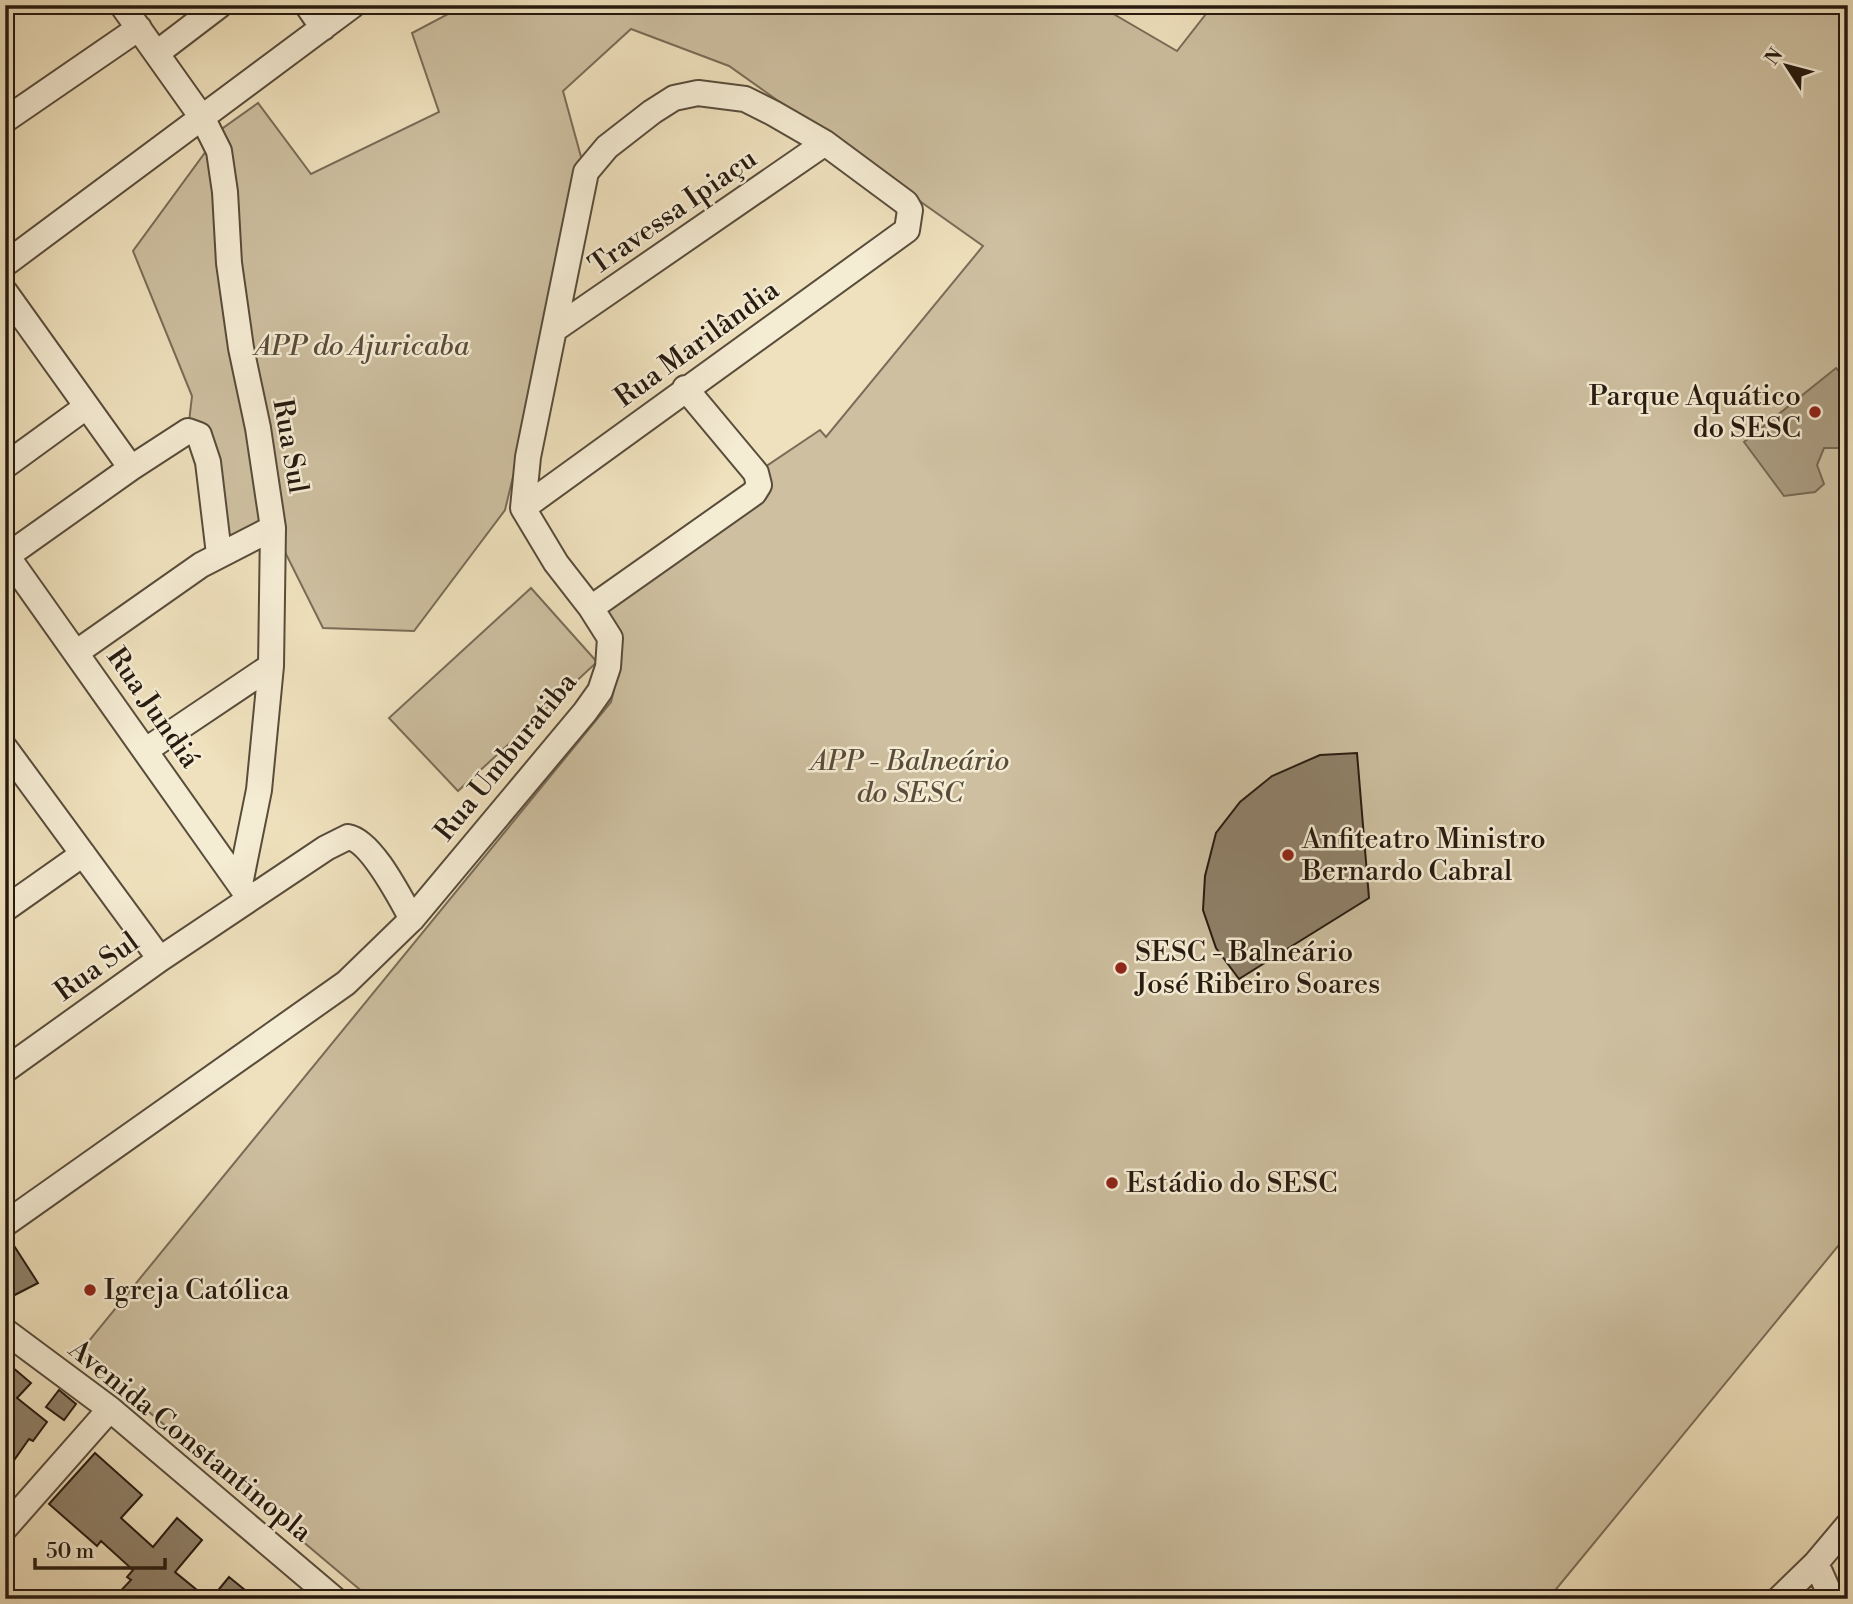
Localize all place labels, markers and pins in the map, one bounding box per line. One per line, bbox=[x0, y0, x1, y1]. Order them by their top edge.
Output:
place label: Parque Aquático do SESC bbox=[1589, 379, 1801, 446]
marker: Parque Aquático do SESC bbox=[1807, 404, 1823, 420]
place label: Anfiteatro Ministro Bernardo Cabral bbox=[1301, 822, 1546, 889]
marker: Anfiteatro Ministro Bernardo Cabral bbox=[1280, 847, 1296, 863]
place label: SESC - Balneário José Ribeiro Soares bbox=[1134, 935, 1380, 1002]
marker: SESC - Balneário José Ribeiro Soares bbox=[1113, 960, 1129, 976]
place label: Estádio do SESC bbox=[1126, 1166, 1337, 1201]
marker: Estádio do SESC bbox=[1104, 1175, 1120, 1191]
place label: Igreja Católica bbox=[104, 1273, 290, 1308]
marker: Igreja Católica bbox=[82, 1282, 98, 1298]

